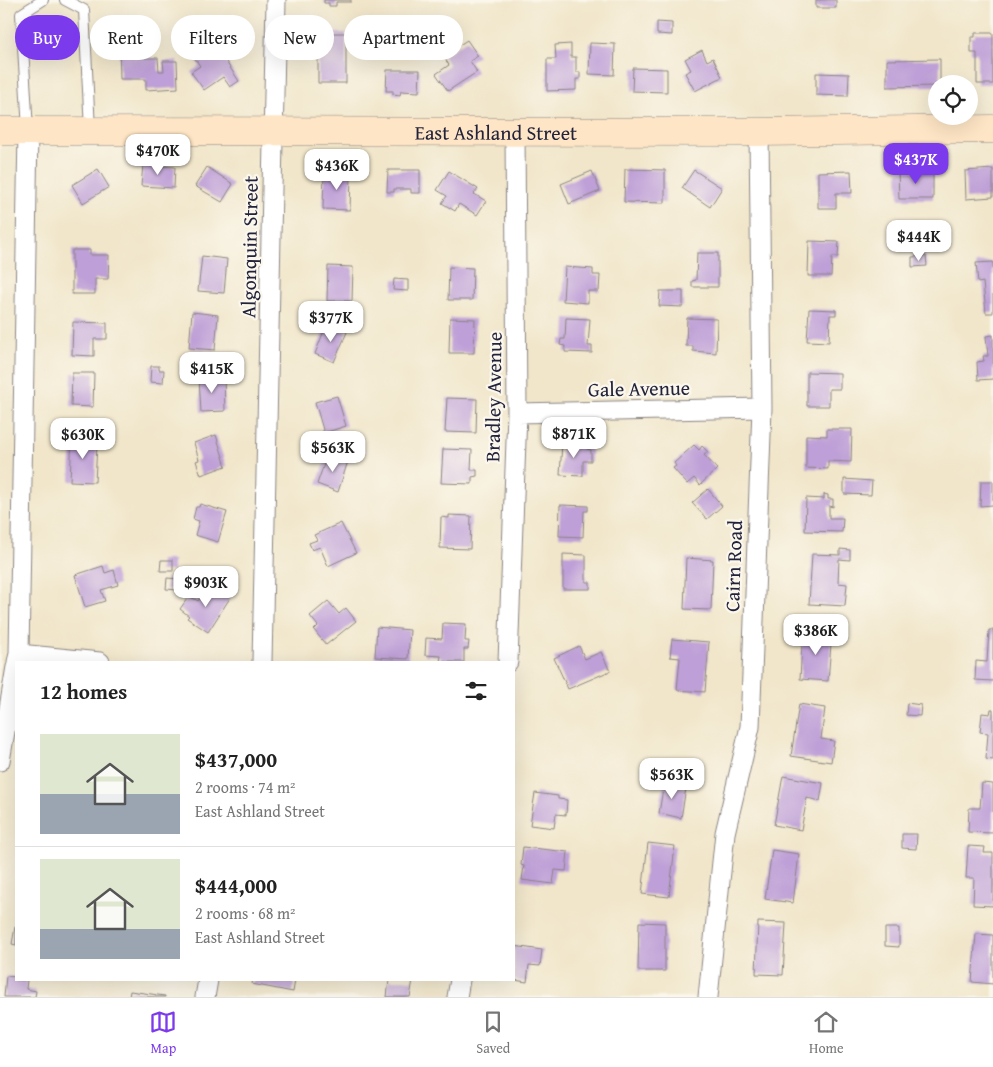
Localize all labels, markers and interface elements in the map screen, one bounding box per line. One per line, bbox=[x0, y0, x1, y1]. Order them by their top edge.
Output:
chip: Buy bbox=[15, 15, 80, 60]
chip: Rent bbox=[90, 15, 161, 60]
chip: Filters bbox=[171, 15, 255, 60]
chip: New bbox=[265, 15, 334, 60]
chip: Apartment bbox=[344, 15, 463, 60]
map controls bbox=[928, 75, 978, 125]
button: locate bbox=[928, 75, 978, 125]
street label: East Ashland Street bbox=[415, 117, 577, 146]
pin: $470K bbox=[123, 134, 193, 176]
text: $470K bbox=[136, 138, 180, 162]
pin: $437K bbox=[881, 142, 951, 185]
text: $437K bbox=[894, 147, 938, 171]
pin: $436K bbox=[302, 148, 372, 191]
text: $436K bbox=[315, 153, 359, 177]
street label: Algonquin Street bbox=[233, 176, 265, 318]
pin: $444K bbox=[884, 220, 954, 262]
text: $444K bbox=[897, 224, 941, 248]
pin: $377K bbox=[296, 300, 366, 343]
text: $377K bbox=[309, 305, 353, 329]
street label: Bradley Avenue bbox=[477, 332, 509, 462]
pin: $415K bbox=[177, 352, 247, 394]
text: $415K bbox=[190, 356, 234, 380]
street label: Gale Avenue bbox=[588, 373, 690, 403]
pin: $871K bbox=[539, 416, 609, 459]
pin: $630K bbox=[48, 418, 118, 460]
text: $871K bbox=[552, 421, 596, 445]
text: $630K bbox=[61, 422, 105, 446]
pin: $563K bbox=[298, 430, 368, 473]
text: $563K bbox=[311, 435, 355, 459]
street label: Cairn Road bbox=[717, 519, 749, 612]
pin: $903K bbox=[171, 566, 241, 608]
text: $903K bbox=[184, 570, 228, 594]
pin: $386K bbox=[781, 614, 851, 656]
text: $386K bbox=[794, 618, 838, 642]
text: 12 homes bbox=[40, 676, 127, 707]
icon: filters bbox=[462, 677, 490, 705]
text: $437,000 bbox=[195, 744, 277, 775]
icon: home bbox=[80, 754, 140, 814]
pin: $563K bbox=[637, 758, 707, 800]
text: $563K bbox=[650, 762, 694, 786]
text: 2 rooms · 74 m² bbox=[195, 775, 295, 799]
text: East Ashland Street bbox=[195, 799, 325, 823]
text: $444,000 bbox=[195, 870, 277, 901]
icon: home bbox=[80, 879, 140, 939]
text: 2 rooms · 68 m² bbox=[195, 901, 295, 925]
text: East Ashland Street bbox=[195, 925, 325, 949]
tab: Map bbox=[149, 1008, 177, 1058]
tab: Saved bbox=[476, 1008, 510, 1058]
tab: Home bbox=[809, 1008, 844, 1058]

